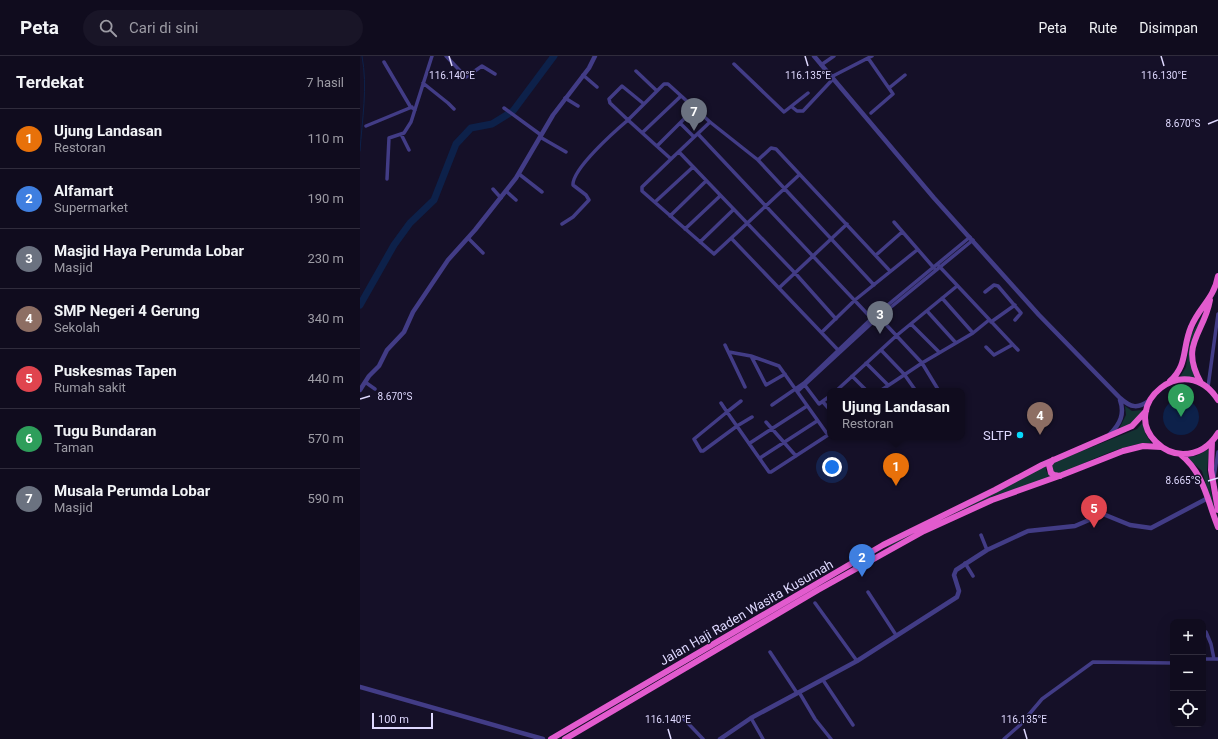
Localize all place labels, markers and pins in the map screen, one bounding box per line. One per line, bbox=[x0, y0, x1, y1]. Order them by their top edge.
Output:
pin: 7 bbox=[681, 98, 707, 131]
pin: 3 bbox=[867, 301, 893, 334]
pin: 6 bbox=[1168, 384, 1194, 417]
pin: 4 bbox=[1027, 402, 1053, 435]
place label: SLTP bbox=[983, 428, 1012, 443]
marker: SLTP bbox=[1015, 430, 1025, 440]
pin: 1 bbox=[883, 453, 909, 486]
pin: 5 bbox=[1081, 495, 1107, 528]
pin: 2 bbox=[849, 544, 875, 577]

